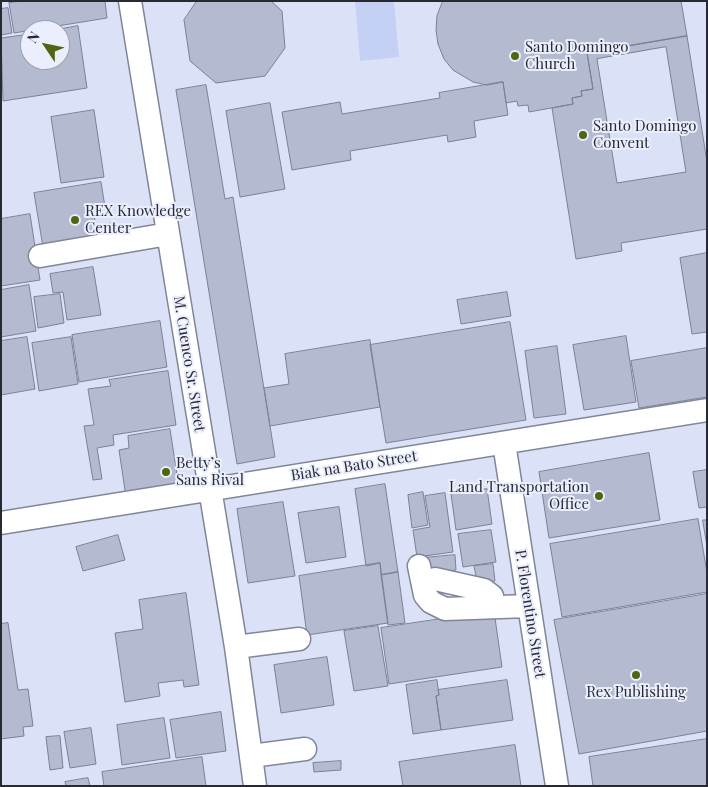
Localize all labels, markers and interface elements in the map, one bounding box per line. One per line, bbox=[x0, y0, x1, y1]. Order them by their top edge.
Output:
north arrow bbox=[20, 20, 70, 70]
text: N bbox=[22, 27, 44, 46]
place label: Santo Domingo Church bbox=[525, 38, 628, 73]
marker: Santo Domingo Church bbox=[509, 50, 521, 62]
place label: Santo Domingo Convent bbox=[593, 117, 696, 152]
marker: Santo Domingo Convent bbox=[577, 129, 589, 141]
place label: REX Knowledge Center bbox=[85, 202, 191, 237]
marker: REX Knowledge Center bbox=[69, 214, 81, 226]
street label: M. Cuenco Sr. Street bbox=[169, 295, 209, 433]
street label: Biak na Bato Street bbox=[290, 447, 418, 485]
place label: Betty’s Sans Rival bbox=[176, 454, 244, 489]
marker: Betty’s Sans Rival bbox=[160, 466, 172, 478]
place label: Land Transportation Office bbox=[449, 478, 589, 513]
marker: Land Transportation Office bbox=[593, 490, 605, 502]
street label: P. Florentino Street bbox=[511, 548, 549, 680]
marker: Rex Publishing bbox=[630, 669, 642, 681]
place label: Rex Publishing bbox=[586, 683, 686, 701]

